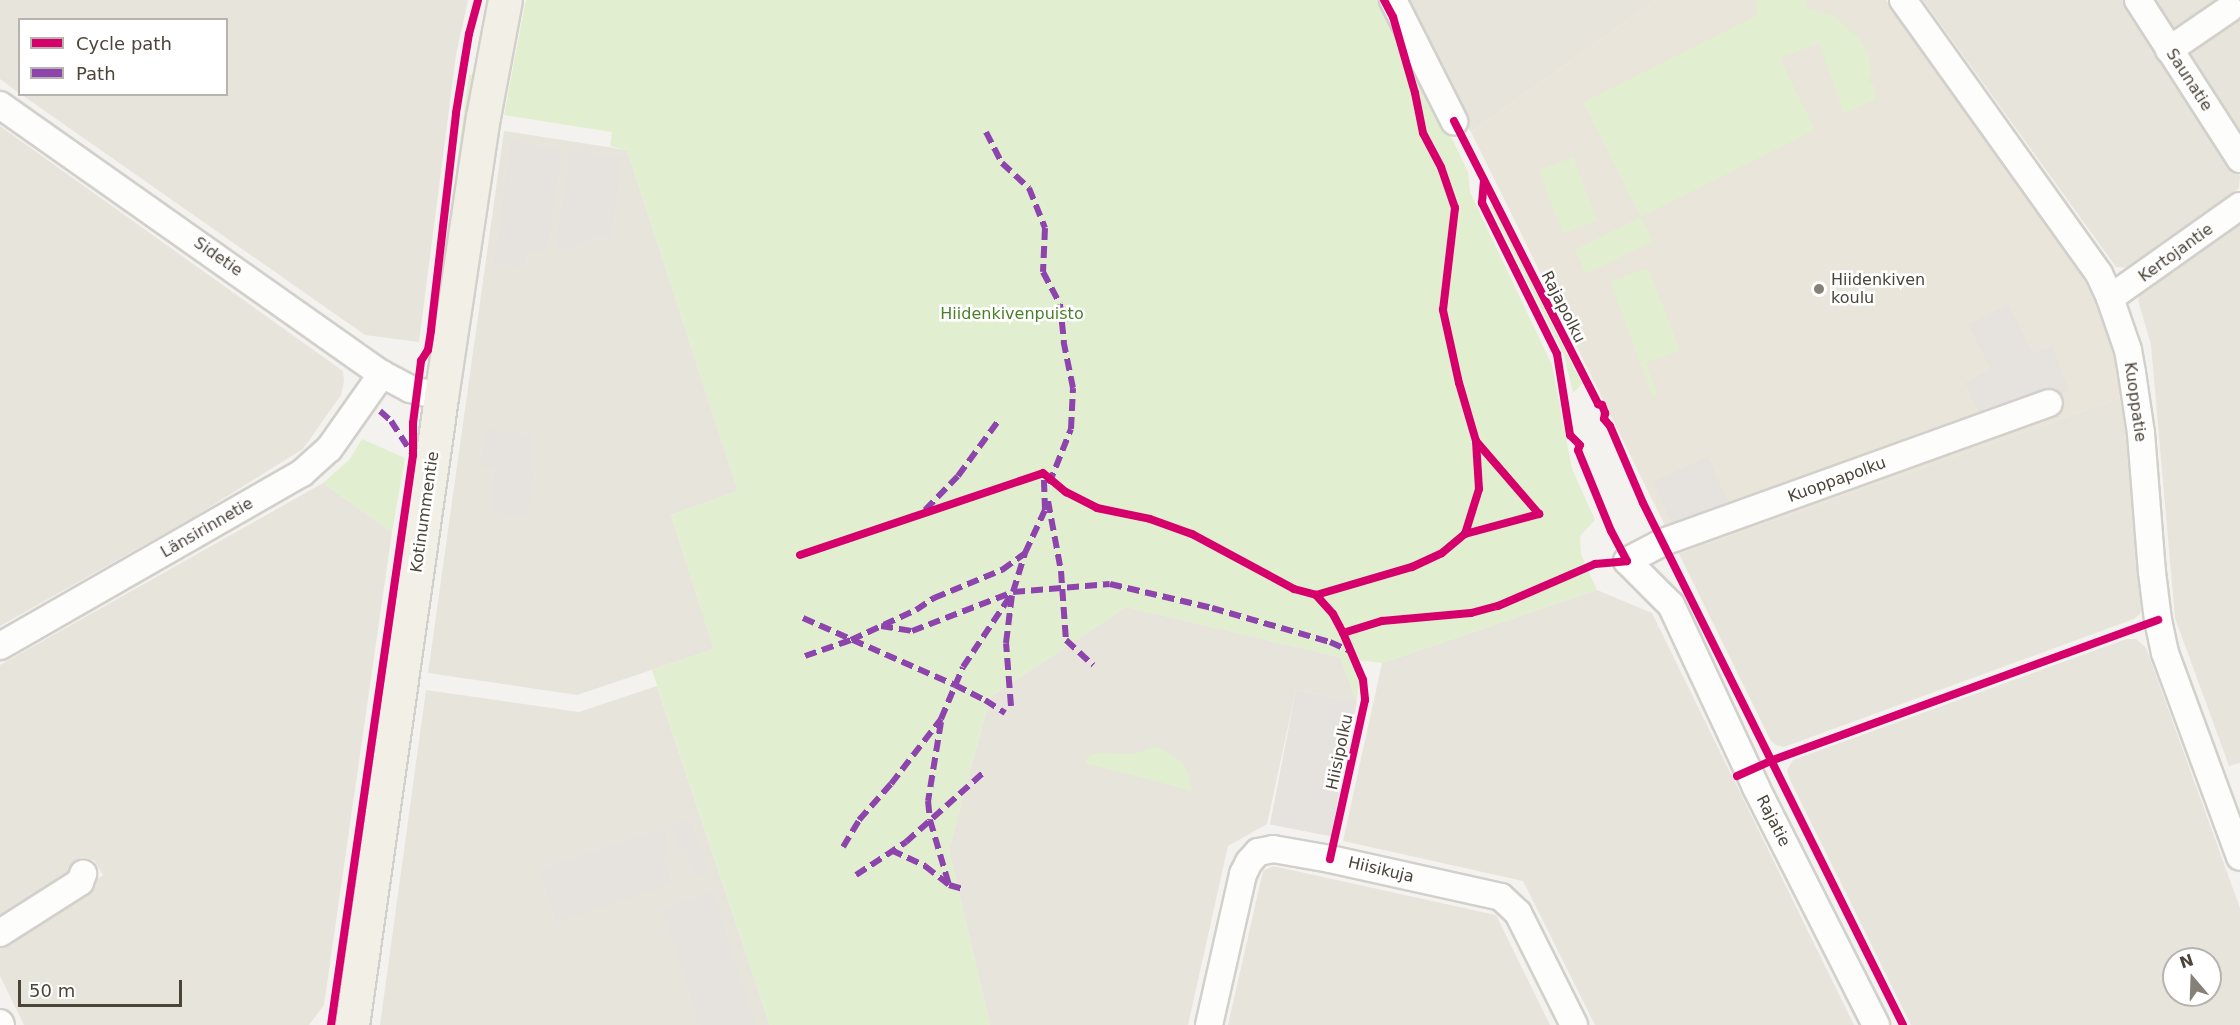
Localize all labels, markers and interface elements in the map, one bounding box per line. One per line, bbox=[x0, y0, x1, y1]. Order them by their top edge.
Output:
legend bbox=[18, 18, 228, 96]
text: Cycle path bbox=[76, 33, 172, 54]
street label: Saunatie bbox=[2162, 45, 2216, 115]
text: Path bbox=[76, 63, 116, 84]
street label: Kertojantie bbox=[2135, 220, 2217, 286]
street label: Sidetie bbox=[190, 233, 246, 281]
street label: Rajapolku bbox=[1537, 268, 1589, 346]
place label: Hiidenkiven koulu bbox=[1831, 270, 1925, 308]
marker: Hiidenkiven koulu bbox=[1812, 282, 1826, 296]
park label: Hiidenkivenpuisto bbox=[940, 304, 1084, 324]
street label: Kuoppatie bbox=[2120, 361, 2150, 443]
street label: Kotinummentie bbox=[407, 450, 443, 574]
street label: Kuoppapolku bbox=[1785, 453, 1889, 507]
street label: Länsirinnetie bbox=[157, 494, 257, 562]
street label: Hiisipolku bbox=[1323, 712, 1357, 792]
street label: Rajatie bbox=[1752, 792, 1794, 850]
street label: Hiisikuja bbox=[1346, 853, 1416, 887]
north arrow bbox=[2162, 947, 2222, 1007]
text: N bbox=[2177, 950, 2196, 973]
scale bar bbox=[21, 968, 184, 1006]
text: 50 m bbox=[29, 980, 75, 1001]

